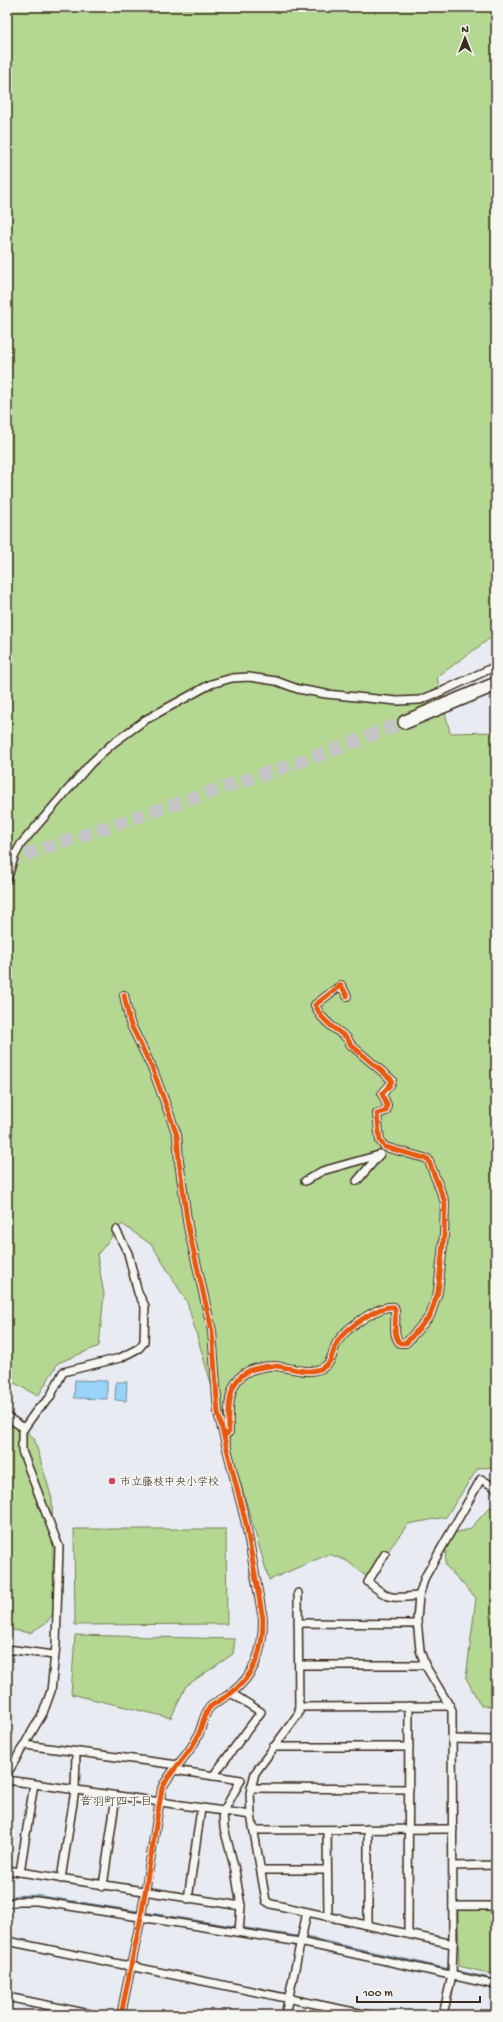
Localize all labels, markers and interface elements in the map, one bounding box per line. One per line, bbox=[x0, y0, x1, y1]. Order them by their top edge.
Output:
north arrow bbox=[445, 18, 485, 58]
text: N bbox=[461, 24, 469, 36]
marker: 市立藤枝中央小学校 bbox=[107, 1476, 117, 1486]
place label: 市立藤枝中央小学校 bbox=[120, 1476, 219, 1489]
district label: 音羽町四丁目 bbox=[80, 1795, 152, 1810]
scale bar bbox=[357, 1978, 480, 2004]
text: 100 m bbox=[362, 1987, 393, 2001]

